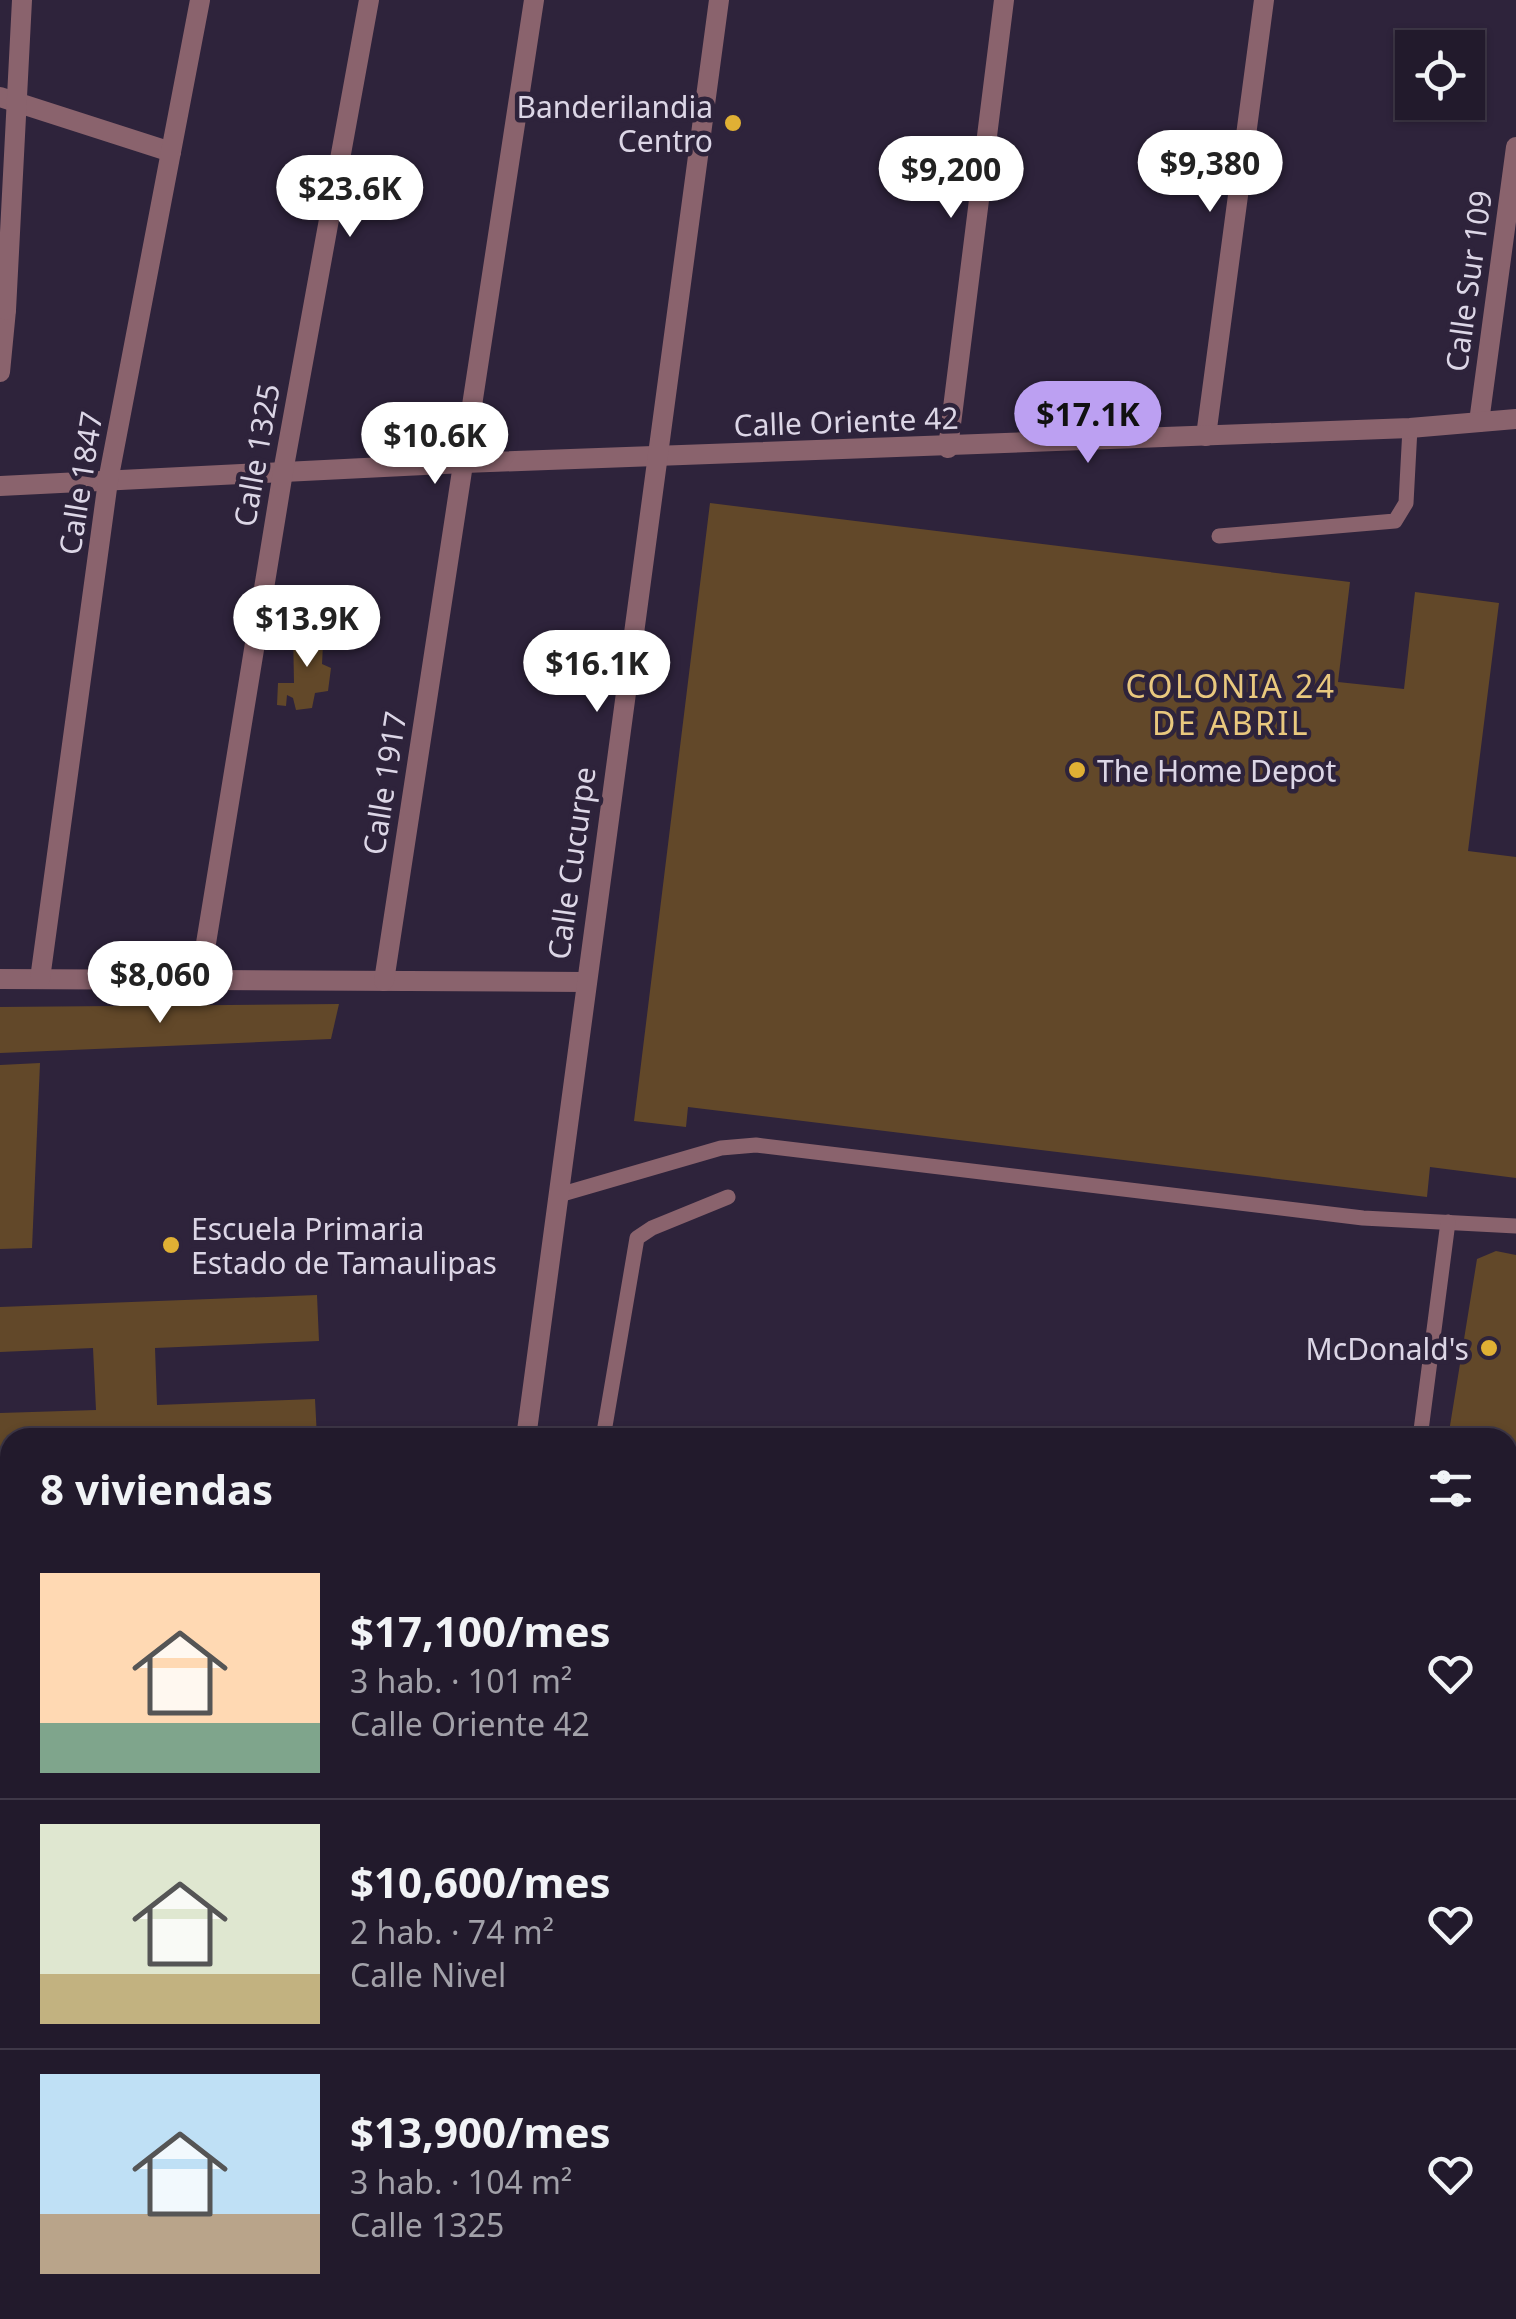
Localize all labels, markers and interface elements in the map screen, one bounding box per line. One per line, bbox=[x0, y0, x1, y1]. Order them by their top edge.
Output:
map controls bbox=[1395, 30, 1485, 120]
button: locate bbox=[1395, 30, 1485, 120]
place label: Banderilandia Centro bbox=[517, 86, 713, 161]
marker: Banderilandia Centro bbox=[722, 112, 744, 134]
pin: $9,380 bbox=[1129, 130, 1291, 215]
pin: $9,200 bbox=[870, 136, 1032, 221]
text: $9,380 bbox=[1160, 141, 1260, 184]
text: $9,200 bbox=[901, 147, 1001, 190]
pin: $23.6K bbox=[269, 155, 431, 240]
text: $23.6K bbox=[298, 166, 402, 209]
street label: Calle Sur 109 bbox=[1435, 188, 1501, 374]
street label: Calle 1325 bbox=[223, 380, 289, 530]
pin: $17.1K bbox=[1007, 381, 1169, 466]
text: $17.1K bbox=[1036, 392, 1140, 435]
street label: Calle Oriente 42 bbox=[733, 397, 959, 445]
pin: $10.6K bbox=[354, 402, 516, 487]
street label: Calle 1847 bbox=[48, 408, 112, 558]
text: $10.6K bbox=[383, 413, 487, 456]
pin: $13.9K bbox=[226, 585, 388, 670]
text: $13.9K bbox=[255, 596, 359, 639]
pin: $16.1K bbox=[516, 630, 678, 715]
text: $16.1K bbox=[545, 641, 649, 684]
district label: COLONIA 24 DE ABRIL bbox=[1125, 664, 1337, 744]
street label: Calle 1917 bbox=[352, 708, 416, 858]
place label: The Home Depot bbox=[1097, 750, 1337, 791]
marker: The Home Depot bbox=[1066, 759, 1088, 781]
street label: Calle Cucurpe bbox=[537, 764, 605, 962]
pin: $8,060 bbox=[79, 941, 241, 1026]
text: $8,060 bbox=[110, 952, 210, 995]
place label: Escuela Primaria Estado de Tamaulipas bbox=[191, 1208, 497, 1283]
marker: Escuela Primaria Estado de Tamaulipas bbox=[160, 1234, 182, 1256]
place label: McDonald's bbox=[1306, 1328, 1469, 1369]
marker: McDonald's bbox=[1478, 1337, 1500, 1359]
text: 8 viviendas bbox=[40, 1460, 273, 1517]
icon: filters bbox=[1423, 1461, 1478, 1516]
text: $17,100/mes bbox=[350, 1602, 611, 1659]
icon: home bbox=[120, 1613, 240, 1733]
icon: heart bbox=[1423, 1646, 1478, 1701]
text: 3 hab. · 101 m² bbox=[350, 1659, 572, 1702]
text: Calle Oriente 42 bbox=[350, 1702, 590, 1745]
text: $10,600/mes bbox=[350, 1853, 611, 1910]
icon: home bbox=[120, 1864, 240, 1984]
icon: heart bbox=[1423, 1897, 1478, 1952]
text: 2 hab. · 74 m² bbox=[350, 1910, 554, 1953]
text: Calle Nivel bbox=[350, 1953, 506, 1996]
text: $13,900/mes bbox=[350, 2103, 611, 2160]
icon: home bbox=[120, 2114, 240, 2234]
icon: heart bbox=[1423, 2147, 1478, 2202]
text: 3 hab. · 104 m² bbox=[350, 2160, 572, 2203]
text: Calle 1325 bbox=[350, 2203, 504, 2246]

